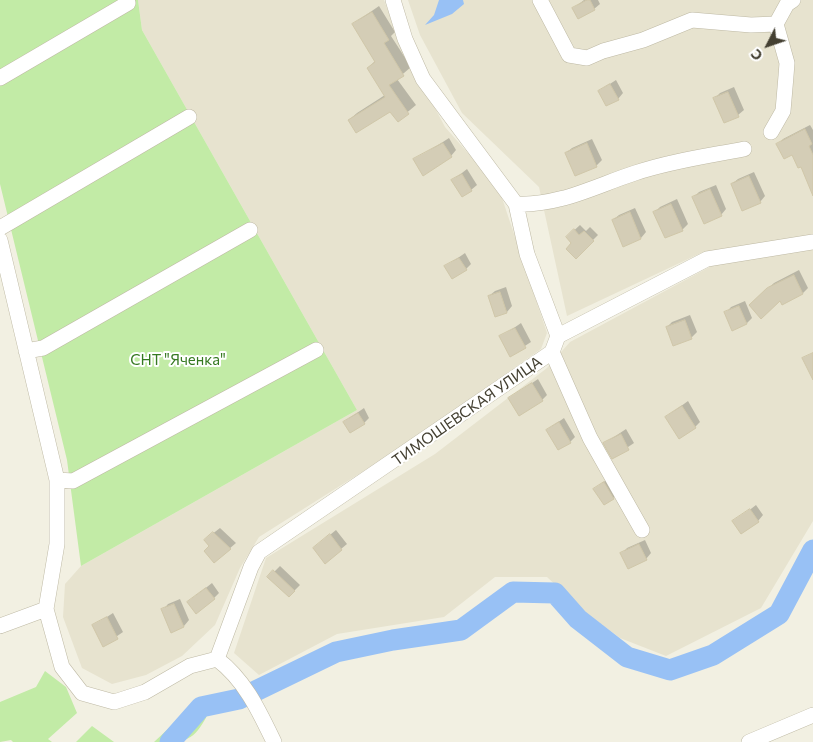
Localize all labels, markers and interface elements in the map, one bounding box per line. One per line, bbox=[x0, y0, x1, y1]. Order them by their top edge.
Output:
north arrow bbox=[743, 20, 793, 70]
text: С bbox=[747, 46, 766, 64]
park label: СНТ "Яченка" bbox=[130, 351, 226, 369]
street label: ТИМОШЕВСКАЯ УЛИЦА bbox=[389, 353, 545, 469]

